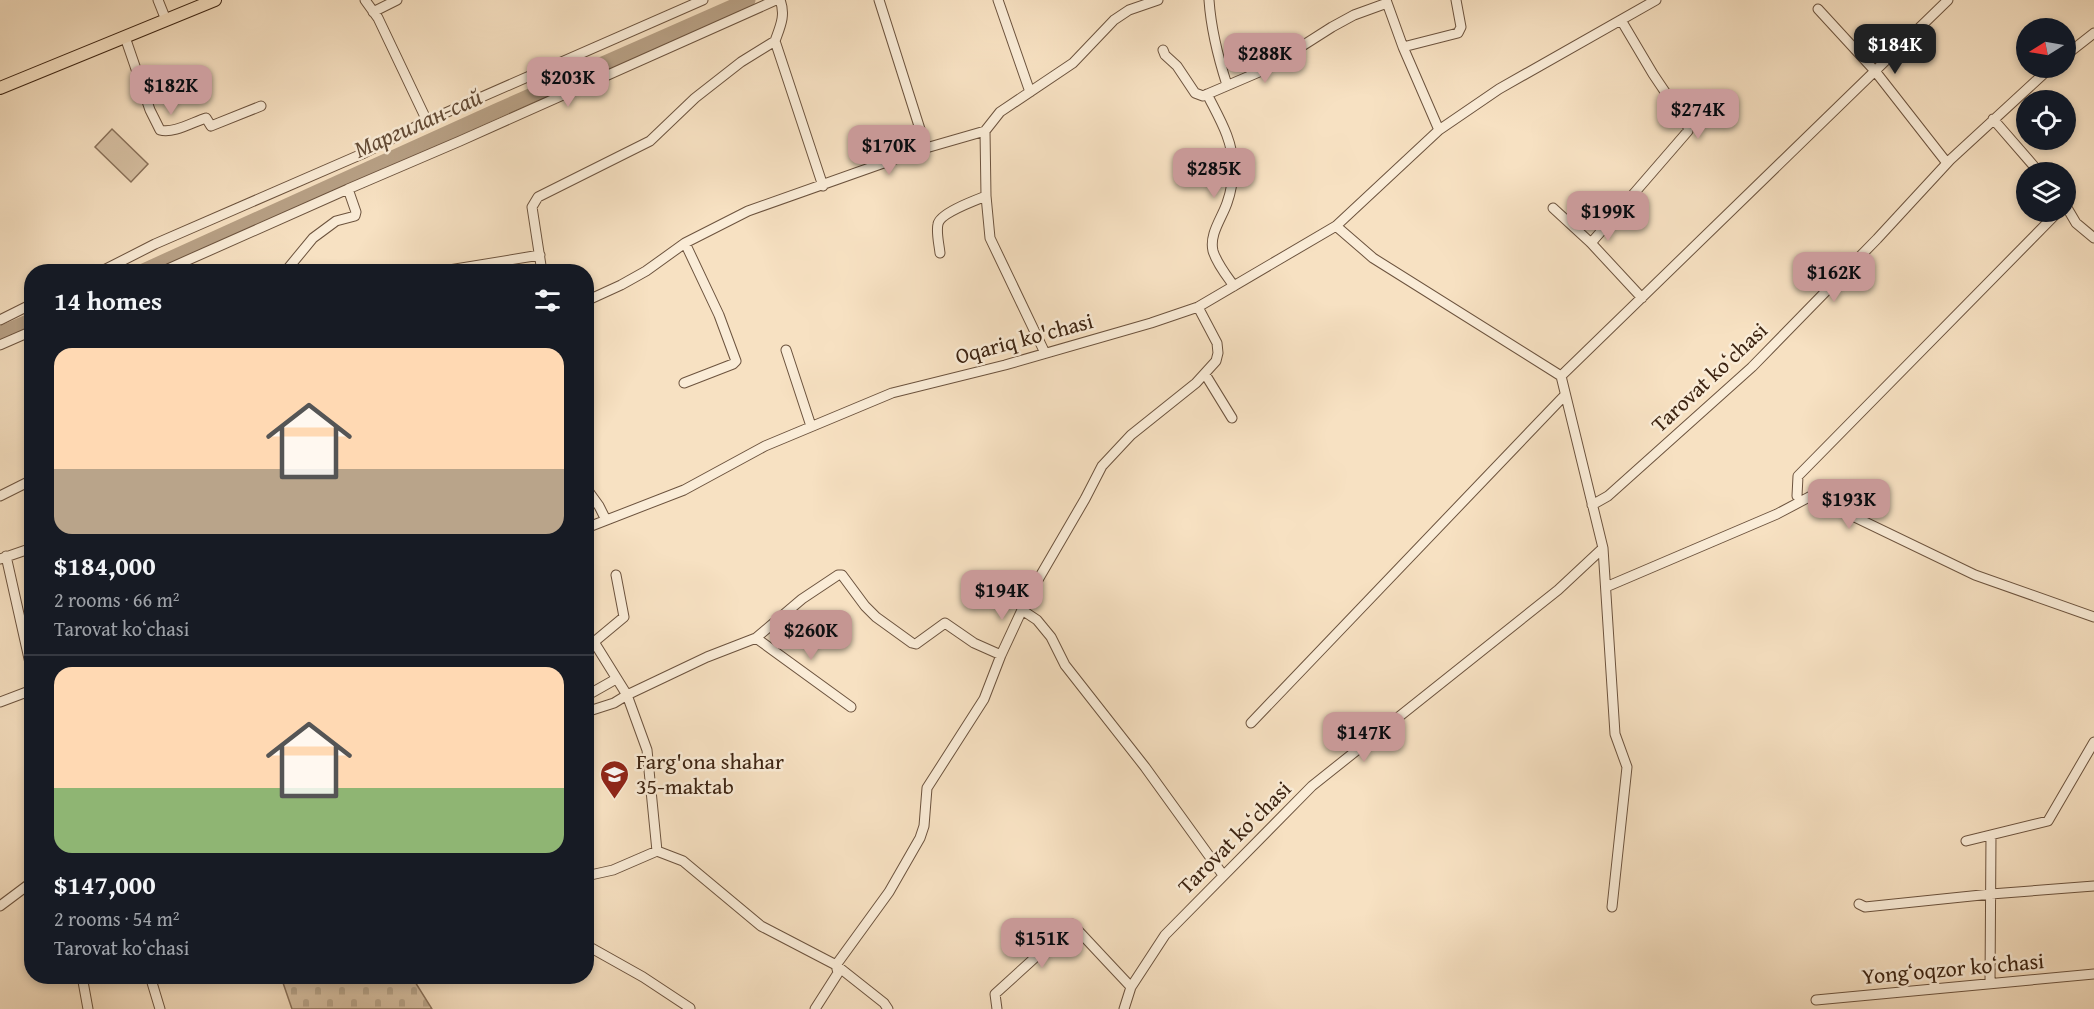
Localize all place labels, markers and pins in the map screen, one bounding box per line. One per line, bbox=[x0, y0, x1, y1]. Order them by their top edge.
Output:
pin: $184K bbox=[1853, 24, 1937, 75]
pin: $288K bbox=[1223, 33, 1307, 84]
pin: $203K bbox=[526, 57, 610, 108]
pin: $182K bbox=[129, 65, 213, 116]
pin: $274K bbox=[1656, 89, 1740, 140]
pin: $170K bbox=[847, 125, 931, 176]
pin: $285K bbox=[1172, 148, 1256, 199]
pin: $199K bbox=[1566, 191, 1650, 242]
pin: $162K bbox=[1792, 252, 1876, 303]
pin: $193K bbox=[1807, 479, 1891, 530]
pin: $194K bbox=[960, 570, 1044, 621]
pin: $260K bbox=[769, 610, 853, 661]
pin: $147K bbox=[1322, 712, 1406, 763]
place label: Farg'ona shahar 35-maktab bbox=[636, 745, 784, 802]
school or university icon: Farg'ona shahar 35-maktab bbox=[599, 758, 631, 800]
pin: $151K bbox=[1000, 918, 1084, 969]

